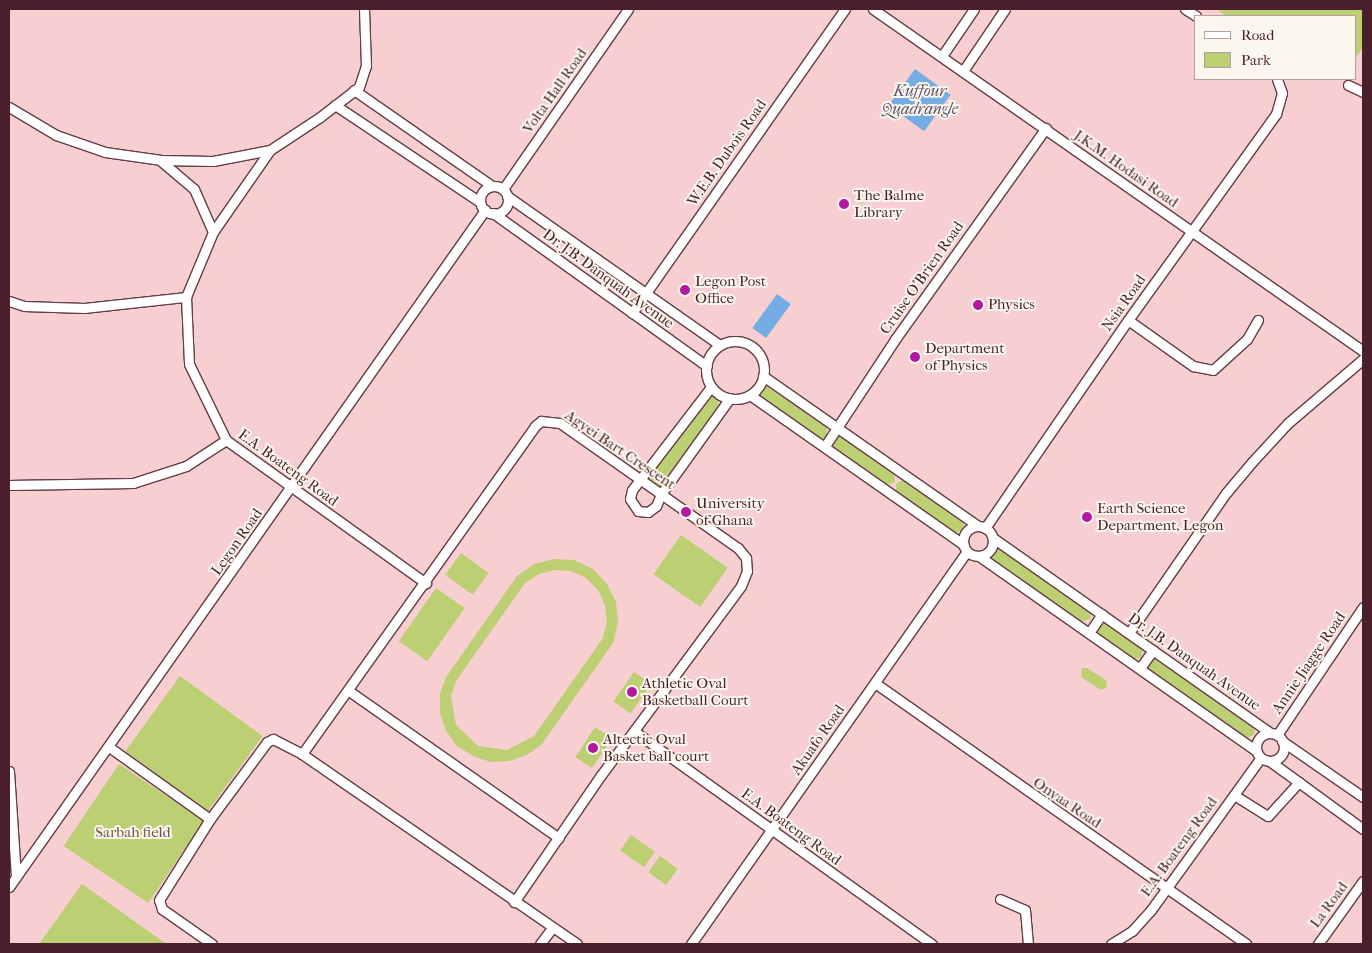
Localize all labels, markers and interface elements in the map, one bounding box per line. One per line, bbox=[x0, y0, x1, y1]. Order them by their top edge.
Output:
legend bbox=[1194, 15, 1357, 80]
text: Road bbox=[1241, 26, 1274, 44]
street label: Volta Hall Road bbox=[519, 45, 591, 137]
text: Park bbox=[1241, 51, 1271, 69]
water label: Kuffour Quadrangle bbox=[882, 81, 958, 119]
street label: W.E.B. Dubois Road bbox=[683, 96, 771, 210]
street label: J.K.M. Hodasi Road bbox=[1070, 126, 1182, 212]
place label: The Balme Library bbox=[854, 186, 924, 221]
marker: The Balme Library bbox=[838, 198, 850, 210]
street label: Cruise O'Brien Road bbox=[876, 218, 968, 338]
street label: Dr. J.B. Danquah Avenue bbox=[539, 225, 677, 333]
street label: Nsia Road bbox=[1098, 271, 1150, 335]
place label: Legon Post Office bbox=[695, 272, 766, 307]
marker: Legon Post Office bbox=[679, 284, 691, 296]
place label: Physics bbox=[988, 296, 1035, 314]
marker: Physics bbox=[972, 299, 984, 311]
place label: Department of Physics bbox=[925, 339, 1005, 374]
marker: Department of Physics bbox=[909, 351, 921, 363]
street label: Agyei Bart Crescent bbox=[561, 406, 679, 494]
street label: E.A. Boateng Road bbox=[235, 426, 341, 510]
place label: University of Ghana bbox=[696, 494, 765, 529]
place label: Earth Science Department, Legon bbox=[1097, 499, 1224, 534]
street label: Legon Road bbox=[207, 505, 267, 579]
marker: University of Ghana bbox=[680, 506, 692, 518]
marker: Earth Science Department, Legon bbox=[1081, 511, 1093, 523]
street label: Dr. J.B. Danquah Avenue bbox=[1124, 609, 1264, 715]
street label: Annie Jiagge Road bbox=[1268, 609, 1350, 717]
place label: Athletic Oval Basketball Court bbox=[642, 674, 749, 709]
marker: Athletic Oval Basketball Court bbox=[626, 686, 638, 698]
street label: Akuafo Road bbox=[787, 701, 849, 779]
place label: Altectic Oval Basket ball court bbox=[603, 730, 709, 765]
marker: Altectic Oval Basket ball court bbox=[587, 742, 599, 754]
street label: Onyaa Road bbox=[1029, 774, 1105, 832]
street label: E.A. Boateng Road bbox=[738, 785, 844, 869]
street label: E.A. Boateng Road bbox=[1137, 794, 1221, 900]
park label: Sarbah field bbox=[95, 824, 171, 842]
street label: La Road bbox=[1306, 878, 1352, 932]

